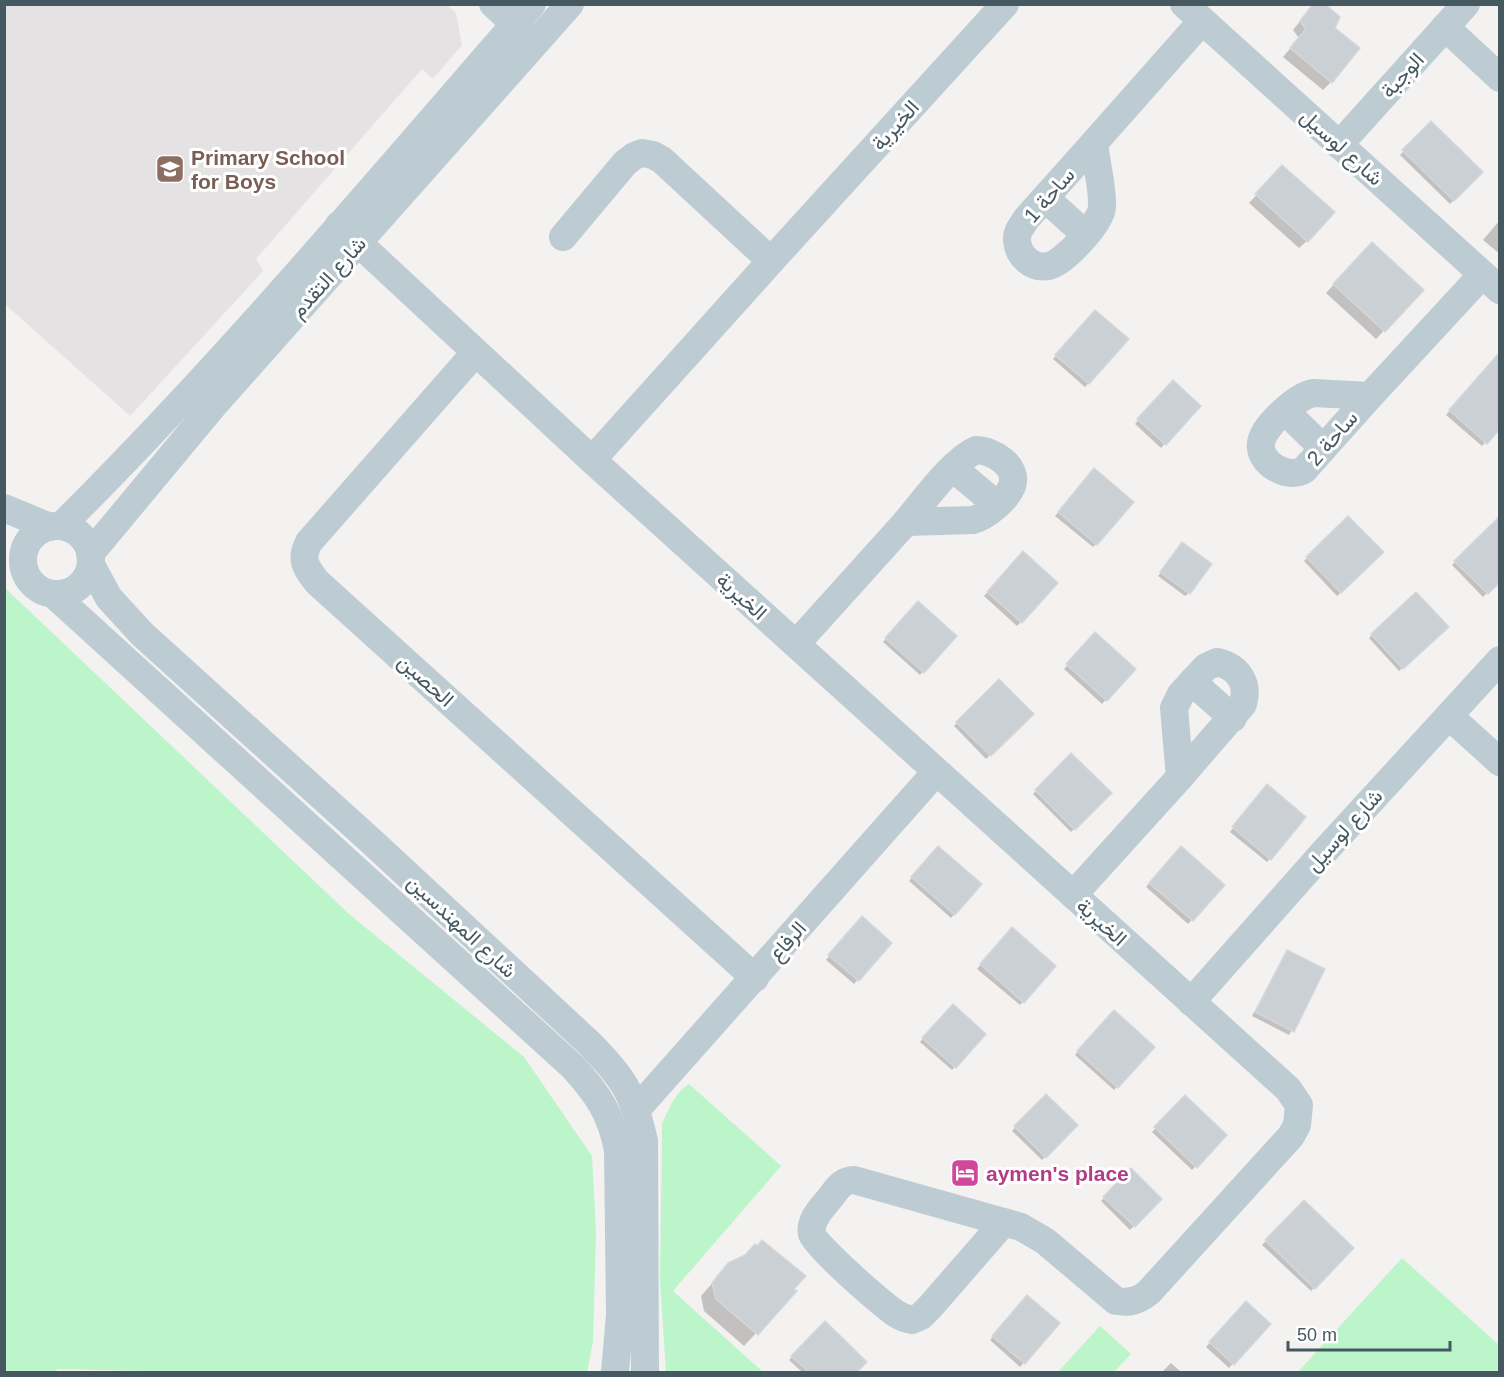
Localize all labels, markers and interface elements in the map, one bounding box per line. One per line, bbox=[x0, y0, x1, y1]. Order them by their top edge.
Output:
street label: الوجبة bbox=[1376, 48, 1430, 104]
street label: الخيرية bbox=[867, 95, 925, 156]
street label: شارع لوسيل bbox=[1294, 104, 1388, 192]
place label: Primary School for Boys bbox=[191, 146, 345, 193]
school or university icon: Primary School for Boys bbox=[154, 153, 186, 185]
street label: ساحة 1 bbox=[1019, 163, 1079, 227]
street label: شارع التقدم bbox=[286, 232, 373, 324]
street label: ساحة 2 bbox=[1302, 406, 1362, 470]
street label: الخيرية bbox=[711, 568, 772, 626]
street label: الحصين bbox=[393, 649, 459, 712]
street label: شارع لوسيل bbox=[1301, 784, 1389, 878]
street label: شارع المهندسين bbox=[401, 870, 521, 984]
street label: الخيرية bbox=[1071, 894, 1132, 952]
street label: الرفاع bbox=[764, 917, 813, 967]
hotel icon: aymen's place bbox=[949, 1157, 981, 1189]
place label: aymen's place bbox=[986, 1162, 1129, 1185]
scale bar bbox=[1288, 1314, 1450, 1352]
text: 50 m bbox=[1297, 1325, 1337, 1345]

